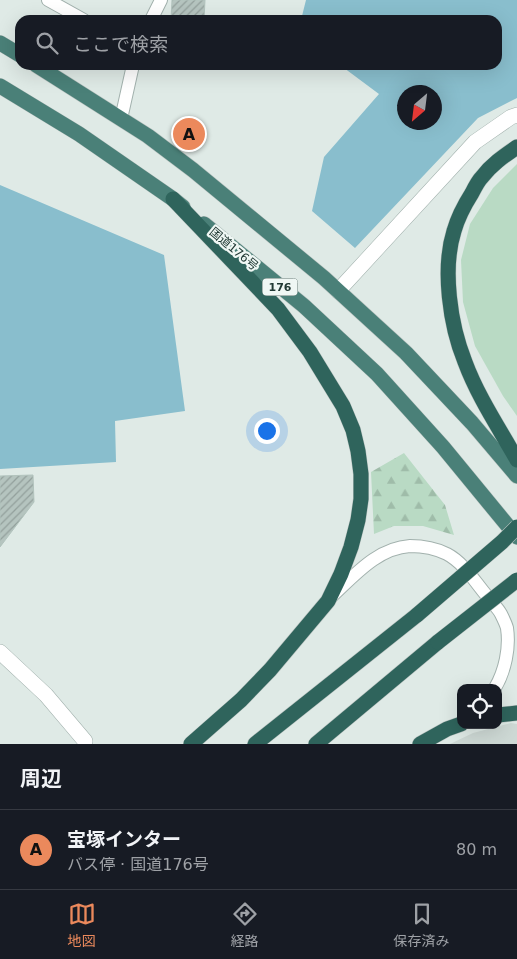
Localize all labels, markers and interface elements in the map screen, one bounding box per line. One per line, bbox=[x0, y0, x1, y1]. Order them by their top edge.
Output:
search box bbox=[15, 15, 502, 70]
icon: search bbox=[33, 29, 61, 57]
text: ここで検索 bbox=[73, 33, 168, 55]
north arrow bbox=[397, 85, 442, 130]
pin: A bbox=[173, 115, 205, 153]
street label: 国道176号 bbox=[207, 225, 261, 273]
road number: 176 bbox=[262, 278, 298, 296]
your location bbox=[254, 418, 280, 444]
map controls bbox=[457, 684, 502, 729]
button: locate bbox=[457, 684, 502, 729]
text: 周辺 bbox=[20, 767, 62, 791]
text: 宝塚インター bbox=[67, 828, 181, 850]
text: A bbox=[30, 840, 42, 859]
text: 80 m bbox=[456, 840, 497, 859]
text: バス停 · 国道176号 bbox=[67, 855, 209, 874]
tab: 地図 bbox=[68, 900, 96, 950]
tab: 経路 bbox=[231, 900, 259, 950]
tab: 保存済み bbox=[394, 900, 450, 950]

